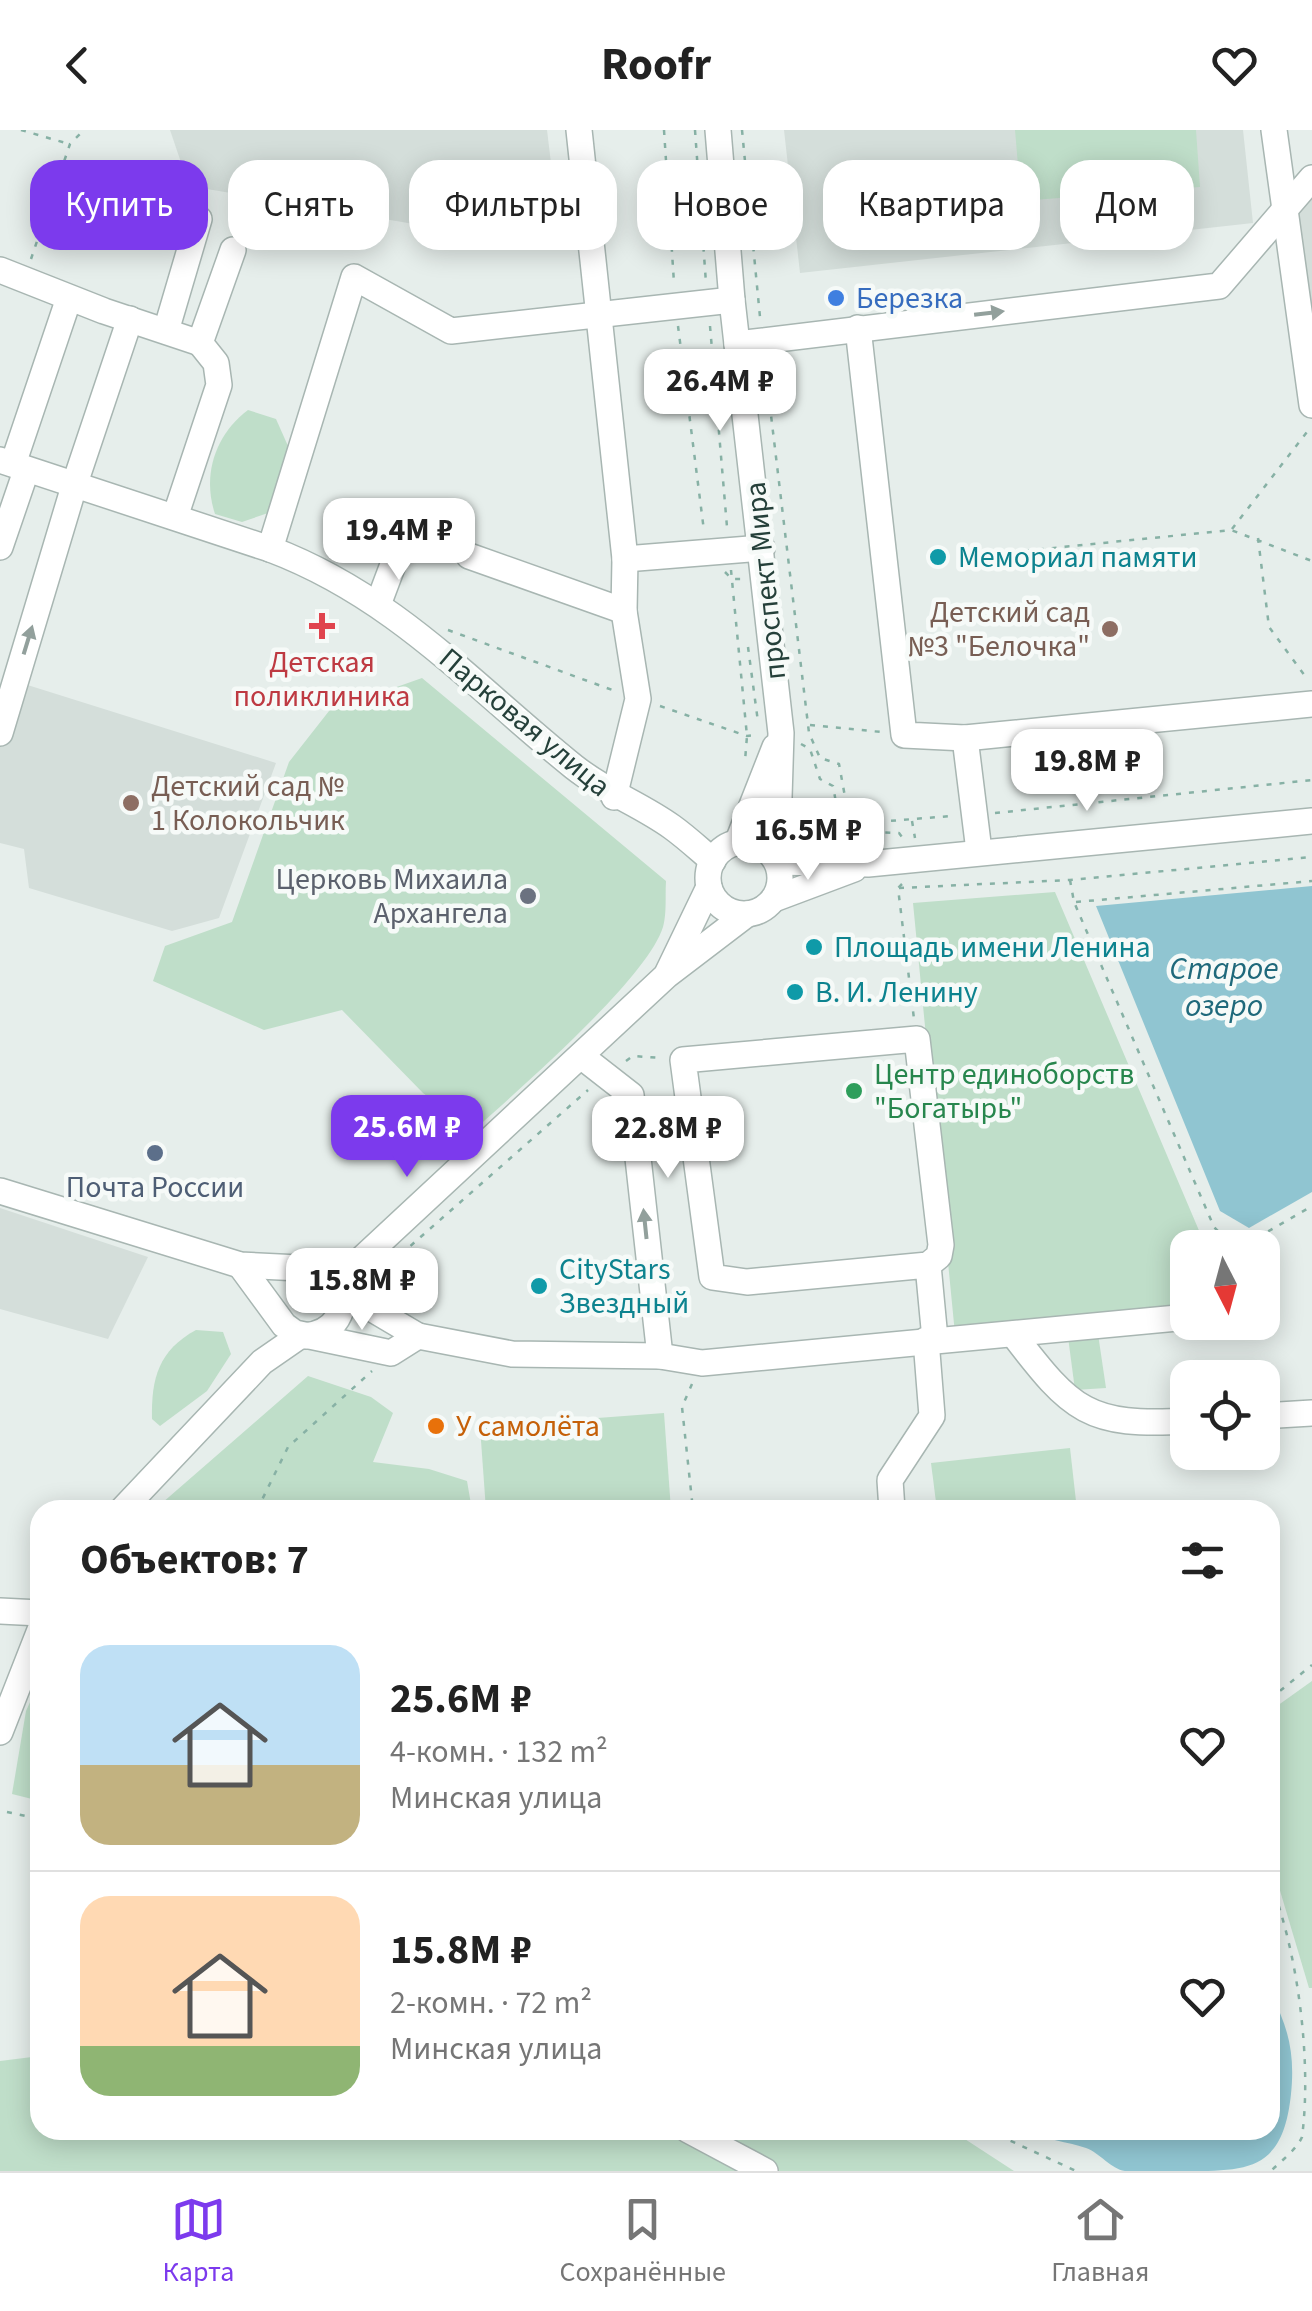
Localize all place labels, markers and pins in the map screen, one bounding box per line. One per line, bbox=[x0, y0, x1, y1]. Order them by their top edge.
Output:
place label: Березка bbox=[856, 277, 963, 320]
marker: Березка bbox=[825, 287, 847, 309]
pin: 26.4M ₽ bbox=[628, 349, 812, 434]
pin: 19.4M ₽ bbox=[307, 498, 491, 583]
place label: Мемориал памяти bbox=[958, 536, 1198, 579]
marker: Мемориал памяти bbox=[927, 546, 949, 568]
place label: Детский сад №3 "Белочка" bbox=[907, 591, 1090, 668]
marker: Детская поликлиника bbox=[309, 613, 335, 639]
marker: Детский сад №3 "Белочка" bbox=[1099, 618, 1121, 640]
place label: Детская поликлиника bbox=[234, 641, 410, 718]
pin: 19.8M ₽ bbox=[995, 729, 1179, 814]
place label: Детский сад № 1 Колокольчик bbox=[151, 765, 345, 842]
marker: Детский сад № 1 Колокольчик bbox=[120, 792, 142, 814]
pin: 16.5M ₽ bbox=[716, 798, 900, 883]
place label: Церковь Михаила Архангела bbox=[275, 858, 508, 935]
marker: Церковь Михаила Архангела bbox=[517, 885, 539, 907]
place label: Площадь имени Ленина bbox=[834, 926, 1151, 969]
marker: Площадь имени Ленина bbox=[803, 936, 825, 958]
place label: В. И. Ленину bbox=[815, 971, 978, 1014]
marker: В. И. Ленину bbox=[784, 981, 806, 1003]
place label: Центр единоборств "Богатырь" bbox=[874, 1053, 1134, 1130]
marker: Центр единоборств "Богатырь" bbox=[843, 1080, 865, 1102]
pin: 25.6M ₽ bbox=[315, 1095, 499, 1180]
pin: 22.8M ₽ bbox=[576, 1096, 760, 1181]
marker: Почта России bbox=[144, 1142, 166, 1164]
place label: Почта России bbox=[66, 1166, 244, 1209]
pin: 15.8M ₽ bbox=[270, 1248, 454, 1333]
place label: CityStars Звездный bbox=[559, 1248, 689, 1325]
marker: CityStars Звездный bbox=[528, 1275, 550, 1297]
place label: У самолёта bbox=[456, 1405, 600, 1448]
marker: У самолёта bbox=[425, 1415, 447, 1437]

